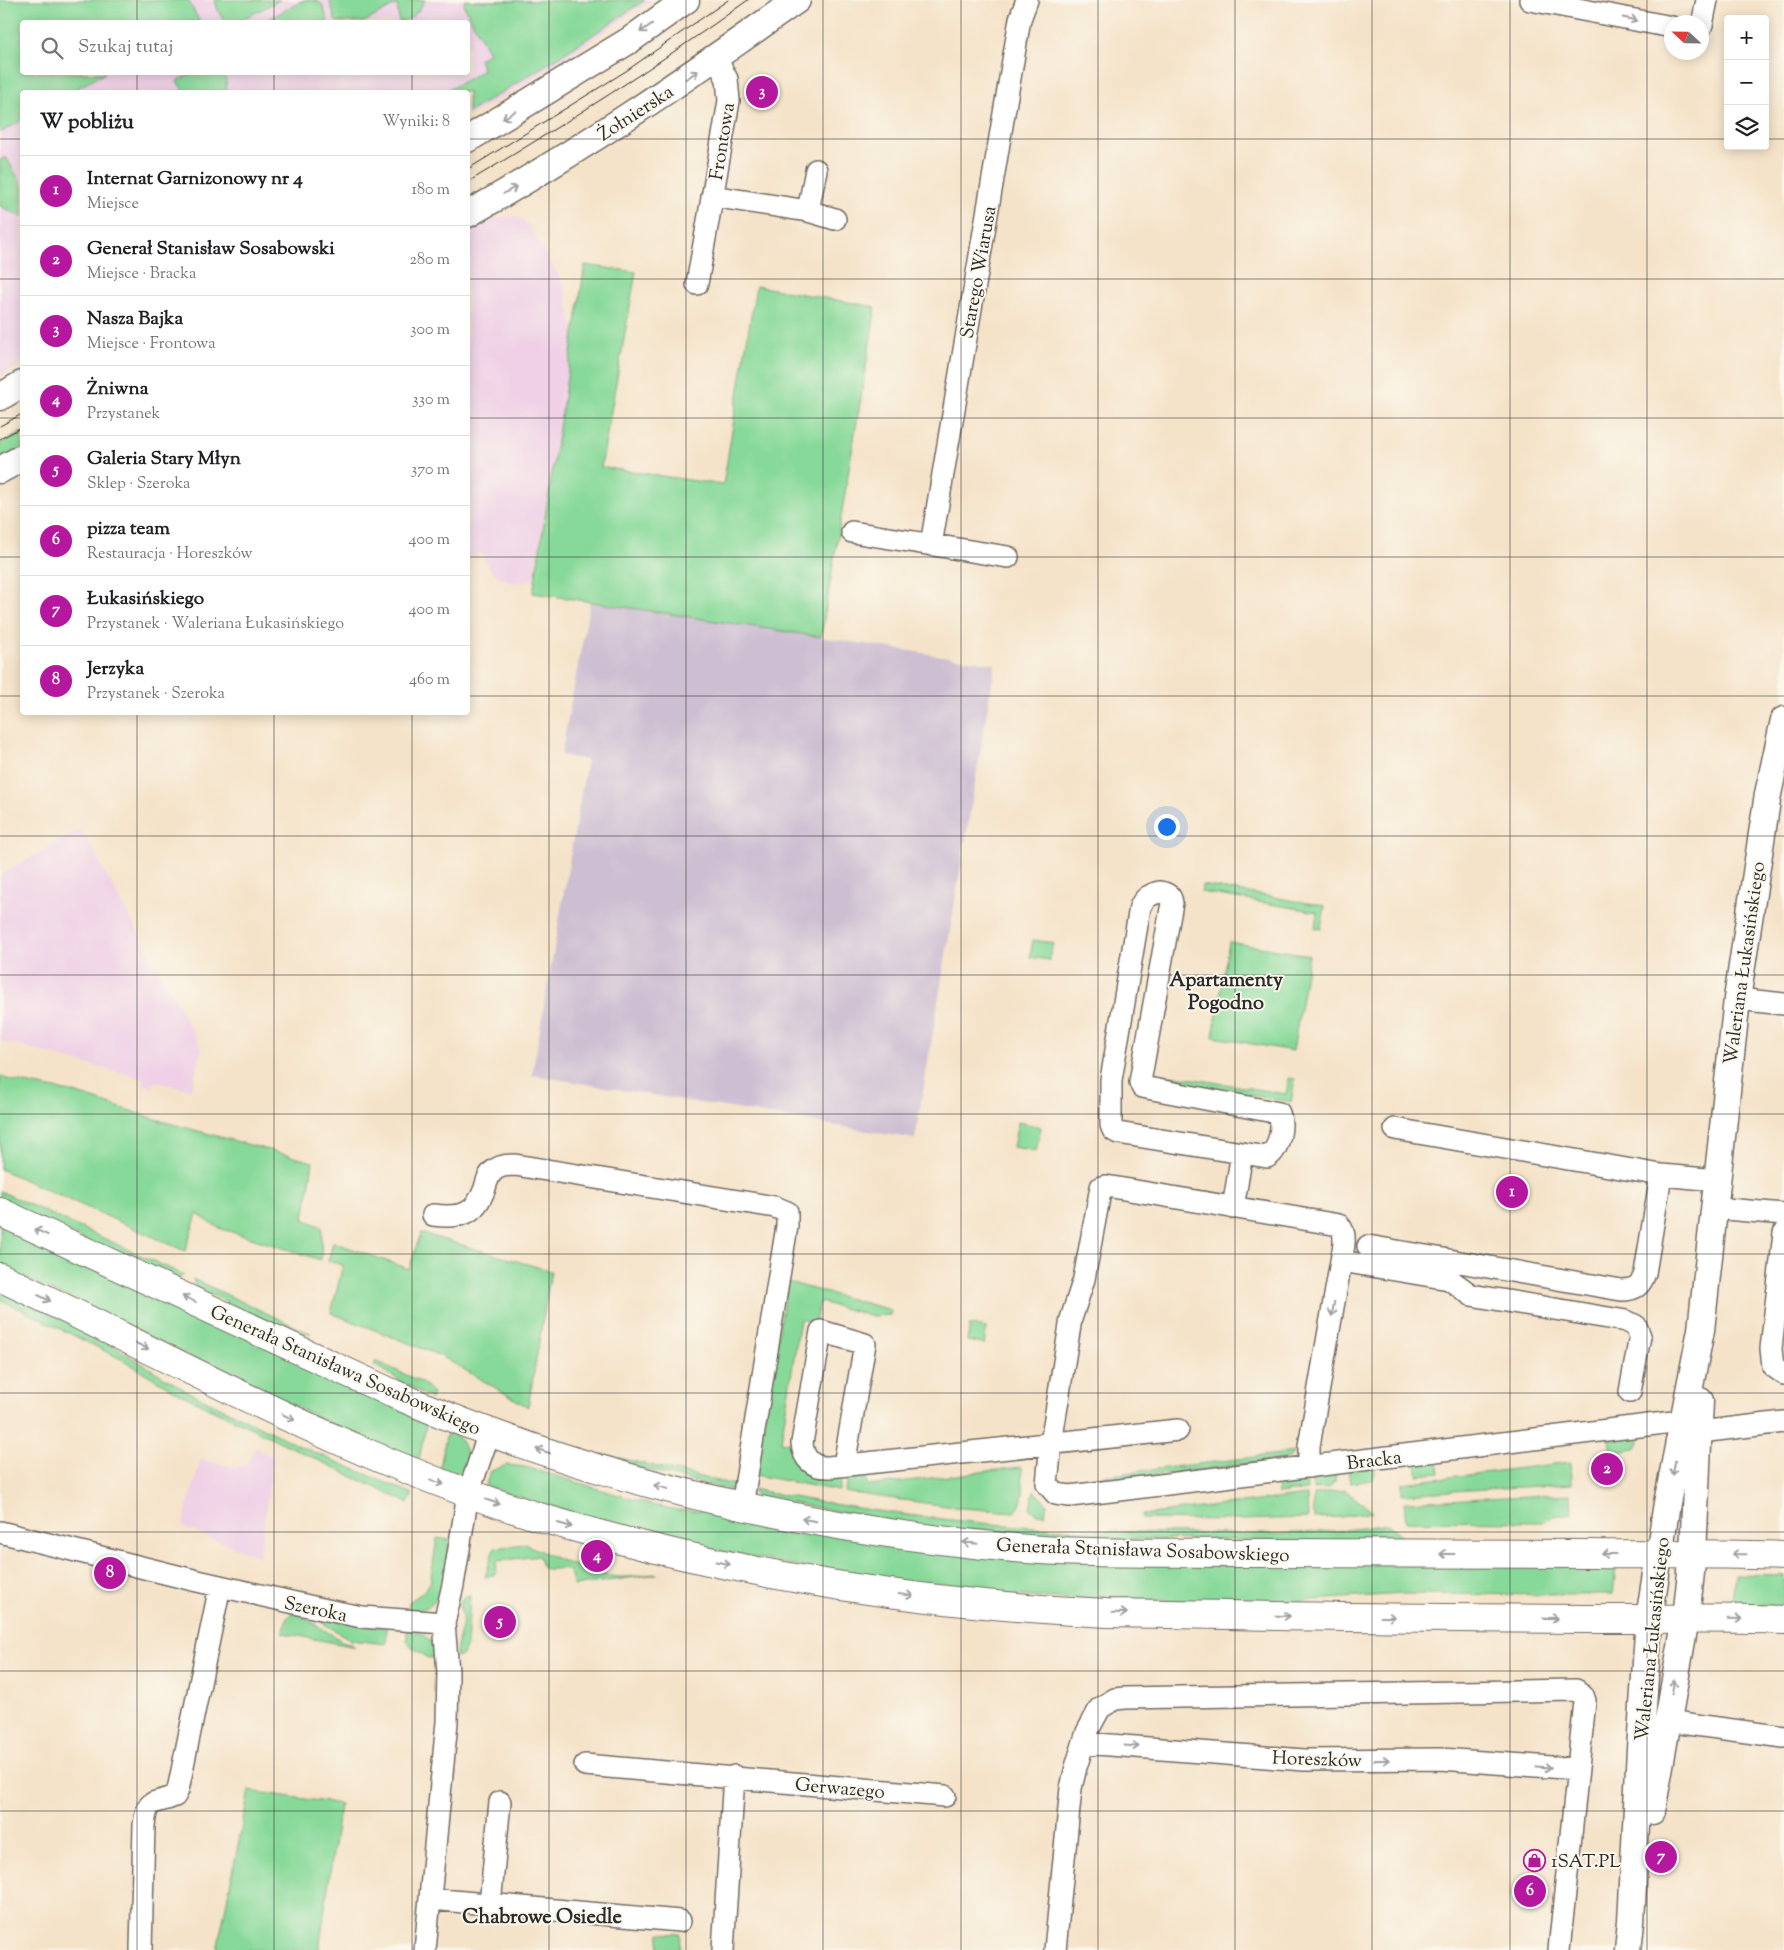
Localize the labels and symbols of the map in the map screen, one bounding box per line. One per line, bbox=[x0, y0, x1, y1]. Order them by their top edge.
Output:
one-way arrow bbox=[1621, 14, 1637, 24]
north arrow bbox=[1664, 15, 1709, 60]
one-way arrow bbox=[639, 23, 653, 33]
one-way arrow bbox=[684, 70, 698, 80]
pin: 3 bbox=[746, 73, 778, 111]
street label: Żołnierska bbox=[593, 79, 680, 149]
street label: Frontowa bbox=[704, 100, 743, 182]
one-way arrow bbox=[502, 110, 516, 120]
one-way arrow bbox=[502, 184, 516, 194]
street label: Starego Wiarusa bbox=[955, 204, 1004, 341]
your location bbox=[1154, 814, 1180, 840]
street label: Waleriana Łukasińskiego bbox=[1718, 860, 1773, 1067]
district label: Apartamenty Pogodno bbox=[1169, 967, 1283, 1019]
pin: 1 bbox=[1496, 1173, 1528, 1211]
one-way arrow bbox=[34, 1227, 49, 1236]
one-way arrow bbox=[182, 1293, 197, 1303]
one-way arrow bbox=[36, 1294, 51, 1303]
street label: Generała Stanisława Sosabowskiego bbox=[205, 1299, 485, 1443]
one-way arrow bbox=[1327, 1301, 1337, 1317]
one-way arrow bbox=[134, 1342, 149, 1351]
one-way arrow bbox=[280, 1413, 295, 1422]
street label: Bracka bbox=[1345, 1445, 1404, 1478]
one-way arrow bbox=[535, 1446, 551, 1456]
pin: 2 bbox=[1591, 1450, 1623, 1488]
one-way arrow bbox=[1668, 1460, 1678, 1476]
one-way arrow bbox=[429, 1478, 444, 1487]
one-way arrow bbox=[653, 1482, 669, 1491]
one-way arrow bbox=[485, 1498, 500, 1507]
one-way arrow bbox=[801, 1515, 817, 1524]
one-way arrow bbox=[556, 1520, 572, 1530]
street label: Generała Stanisława Sosabowskiego bbox=[996, 1533, 1290, 1570]
street label: Waleriana Łukasińskiego bbox=[1629, 1536, 1678, 1743]
pin: 4 bbox=[581, 1537, 613, 1575]
one-way arrow bbox=[962, 1538, 978, 1548]
one-way arrow bbox=[1439, 1549, 1455, 1559]
one-way arrow bbox=[1601, 1549, 1618, 1559]
one-way arrow bbox=[1731, 1549, 1747, 1559]
pin: 8 bbox=[94, 1554, 126, 1592]
one-way arrow bbox=[715, 1559, 731, 1568]
one-way arrow bbox=[898, 1590, 914, 1600]
street label: Szeroka bbox=[281, 1591, 350, 1630]
pin: 5 bbox=[484, 1603, 516, 1641]
one-way arrow bbox=[1112, 1608, 1128, 1618]
one-way arrow bbox=[1274, 1611, 1291, 1621]
one-way arrow bbox=[1380, 1612, 1396, 1622]
one-way arrow bbox=[1542, 1613, 1559, 1623]
one-way arrow bbox=[1727, 1614, 1743, 1623]
one-way arrow bbox=[1669, 1679, 1678, 1695]
one-way arrow bbox=[1124, 1742, 1140, 1751]
street label: Horeszków bbox=[1271, 1745, 1362, 1776]
one-way arrow bbox=[1373, 1755, 1389, 1764]
one-way arrow bbox=[1536, 1762, 1552, 1771]
street label: Gerwazego bbox=[794, 1772, 886, 1807]
pin: 7 bbox=[1645, 1838, 1677, 1876]
shop icon: 1SAT.PL bbox=[1523, 1848, 1547, 1872]
place label: 1SAT.PL bbox=[1551, 1849, 1621, 1876]
pin: 6 bbox=[1514, 1872, 1546, 1910]
district label: Chabrowe Osiedle bbox=[462, 1904, 622, 1933]

